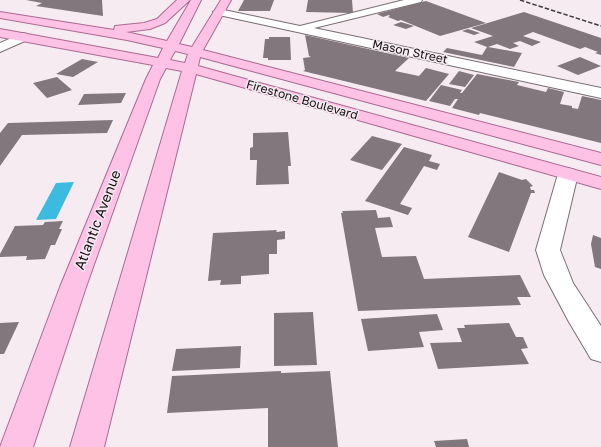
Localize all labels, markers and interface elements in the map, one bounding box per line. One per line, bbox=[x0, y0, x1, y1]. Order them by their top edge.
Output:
street label: Mason Street bbox=[371, 37, 449, 67]
street label: Firestone Boulevard bbox=[244, 77, 360, 123]
street label: Atlantic Avenue bbox=[71, 168, 125, 272]

